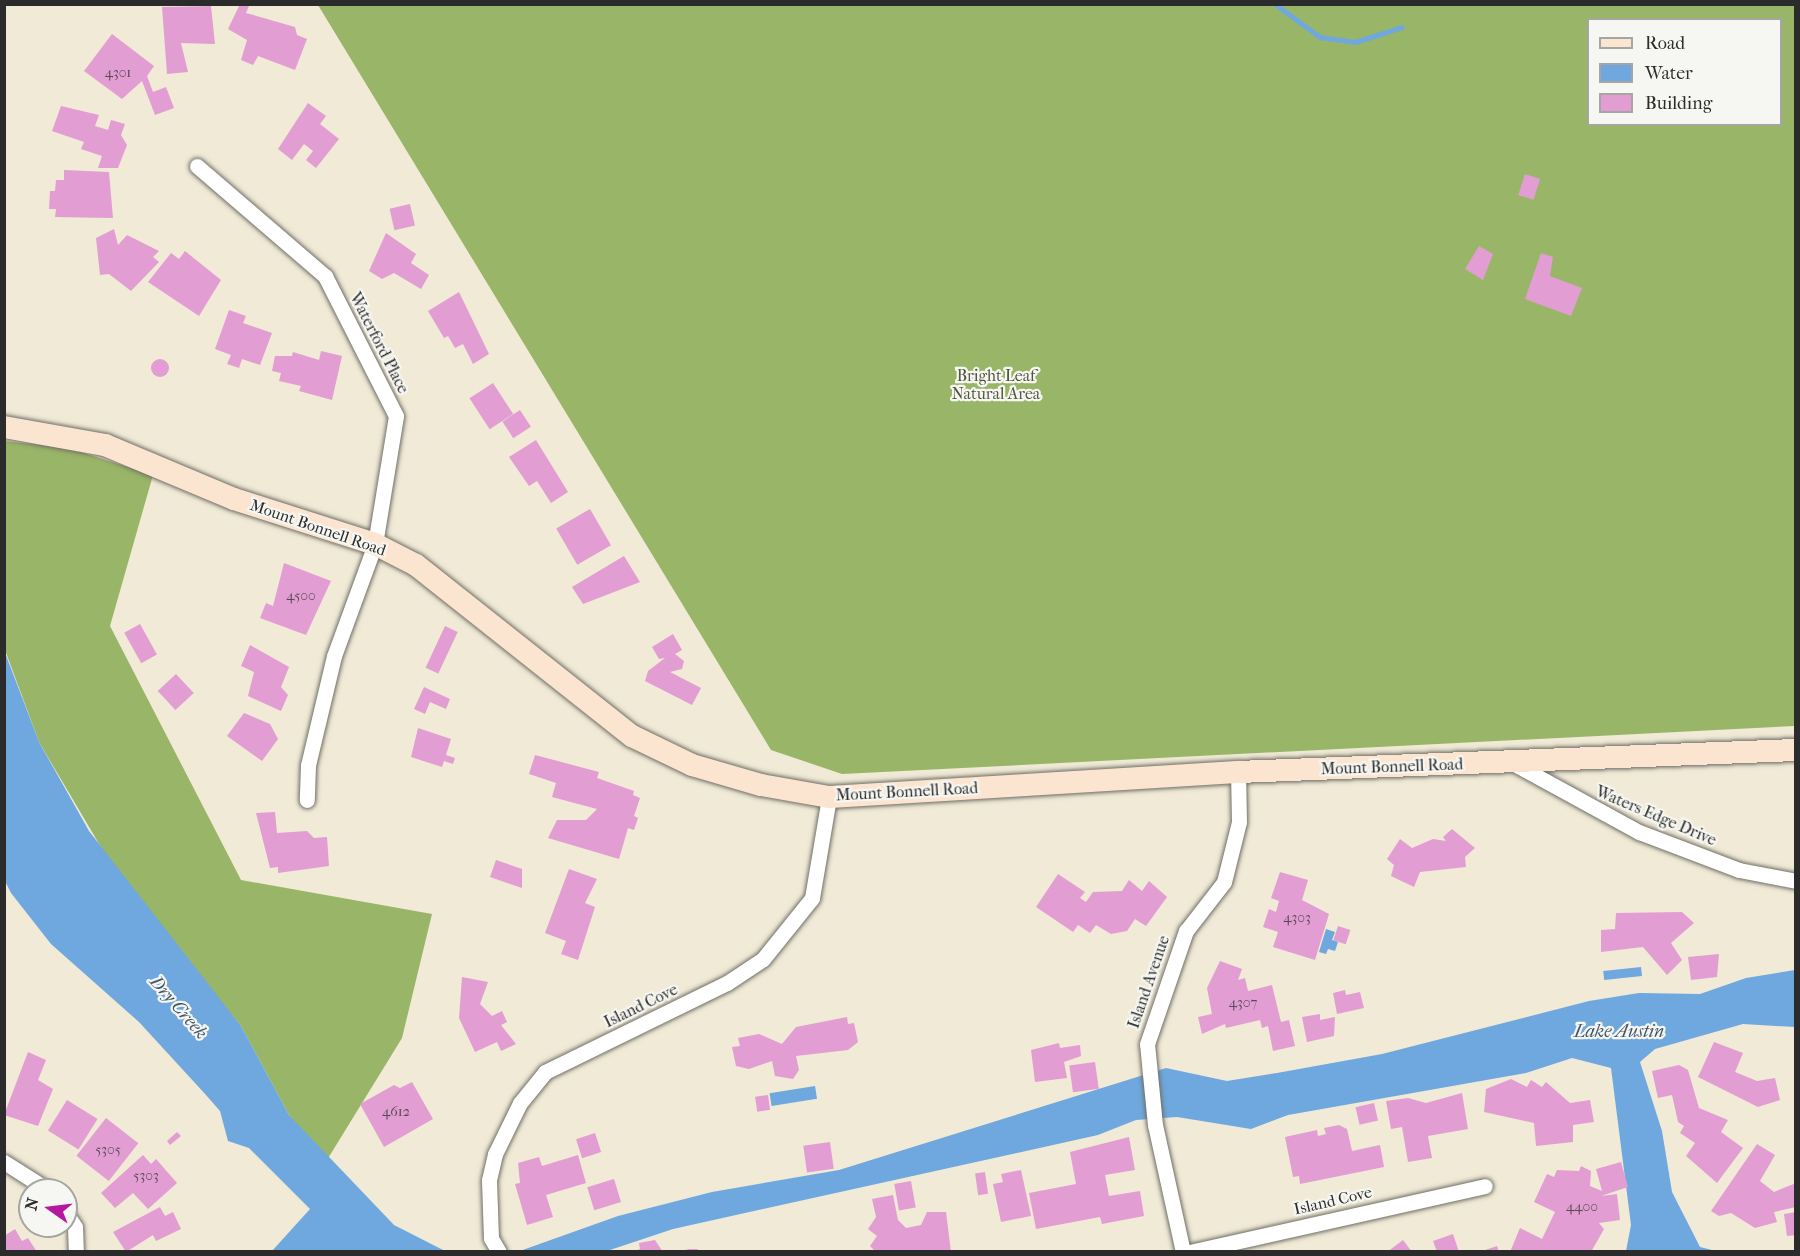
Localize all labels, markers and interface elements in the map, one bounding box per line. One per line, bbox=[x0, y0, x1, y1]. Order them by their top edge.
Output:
legend bbox=[1587, 18, 1782, 126]
text: Road bbox=[1645, 33, 1685, 54]
text: Water bbox=[1645, 63, 1693, 84]
house number: 4301 bbox=[105, 65, 131, 81]
text: Building bbox=[1645, 93, 1712, 114]
street label: Waterford Place bbox=[345, 289, 413, 397]
park label: Bright Leaf Natural Area bbox=[952, 366, 1040, 404]
street label: Mount Bonnell Road bbox=[248, 496, 388, 560]
house number: 4500 bbox=[286, 588, 316, 604]
street label: Mount Bonnell Road bbox=[1320, 755, 1464, 779]
street label: Mount Bonnell Road bbox=[835, 779, 979, 805]
street label: Waters Edge Drive bbox=[1593, 782, 1719, 850]
house number: 4303 bbox=[1283, 910, 1311, 926]
street label: Island Avenue bbox=[1124, 933, 1174, 1031]
water label: Dry Creek bbox=[145, 972, 211, 1044]
street label: Island Cove bbox=[601, 980, 681, 1032]
house number: 4307 bbox=[1229, 995, 1257, 1011]
water label: Lake Austin bbox=[1574, 1021, 1664, 1043]
house number: 4612 bbox=[382, 1104, 410, 1120]
house number: 5305 bbox=[95, 1142, 121, 1158]
house number: 5303 bbox=[133, 1168, 159, 1184]
north arrow bbox=[18, 1178, 78, 1238]
street label: Island Cove bbox=[1292, 1183, 1374, 1219]
text: N bbox=[21, 1196, 43, 1212]
house number: 4400 bbox=[1566, 1199, 1598, 1215]

